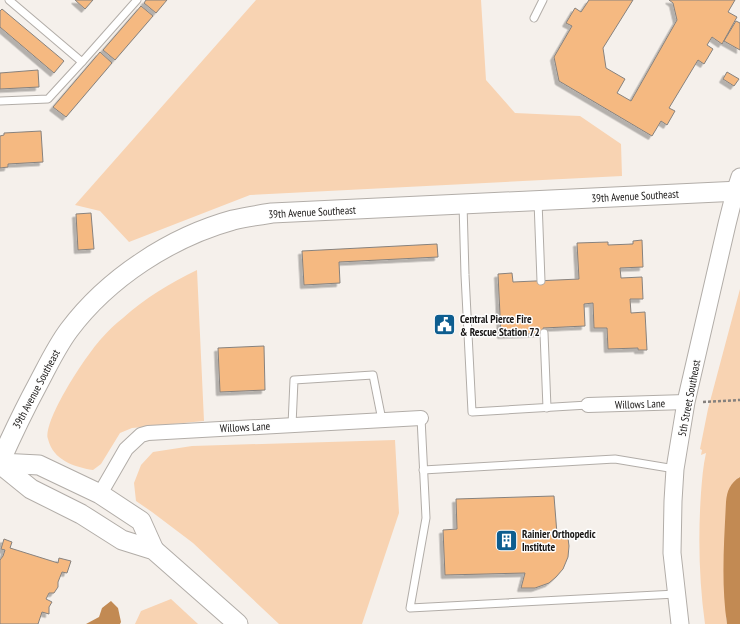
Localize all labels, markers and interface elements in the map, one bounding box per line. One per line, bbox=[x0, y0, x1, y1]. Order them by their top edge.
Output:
street label: 39th Avenue Southeast bbox=[591, 187, 679, 205]
street label: 39th Avenue Southeast bbox=[268, 203, 356, 221]
public building icon: Central Pierce Fire & Rescue Station 72 bbox=[431, 312, 457, 338]
place label: Central Pierce Fire & Rescue Station 72 bbox=[460, 312, 540, 339]
street label: 39th Avenue Southeast bbox=[9, 347, 63, 431]
street label: 5th Street Southeast bbox=[675, 358, 703, 438]
street label: Willows Lane bbox=[615, 396, 666, 412]
street label: Willows Lane bbox=[220, 419, 271, 435]
building icon: Rainier Orthopedic Institute bbox=[493, 527, 519, 553]
place label: Rainier Orthopedic Institute bbox=[522, 527, 596, 554]

